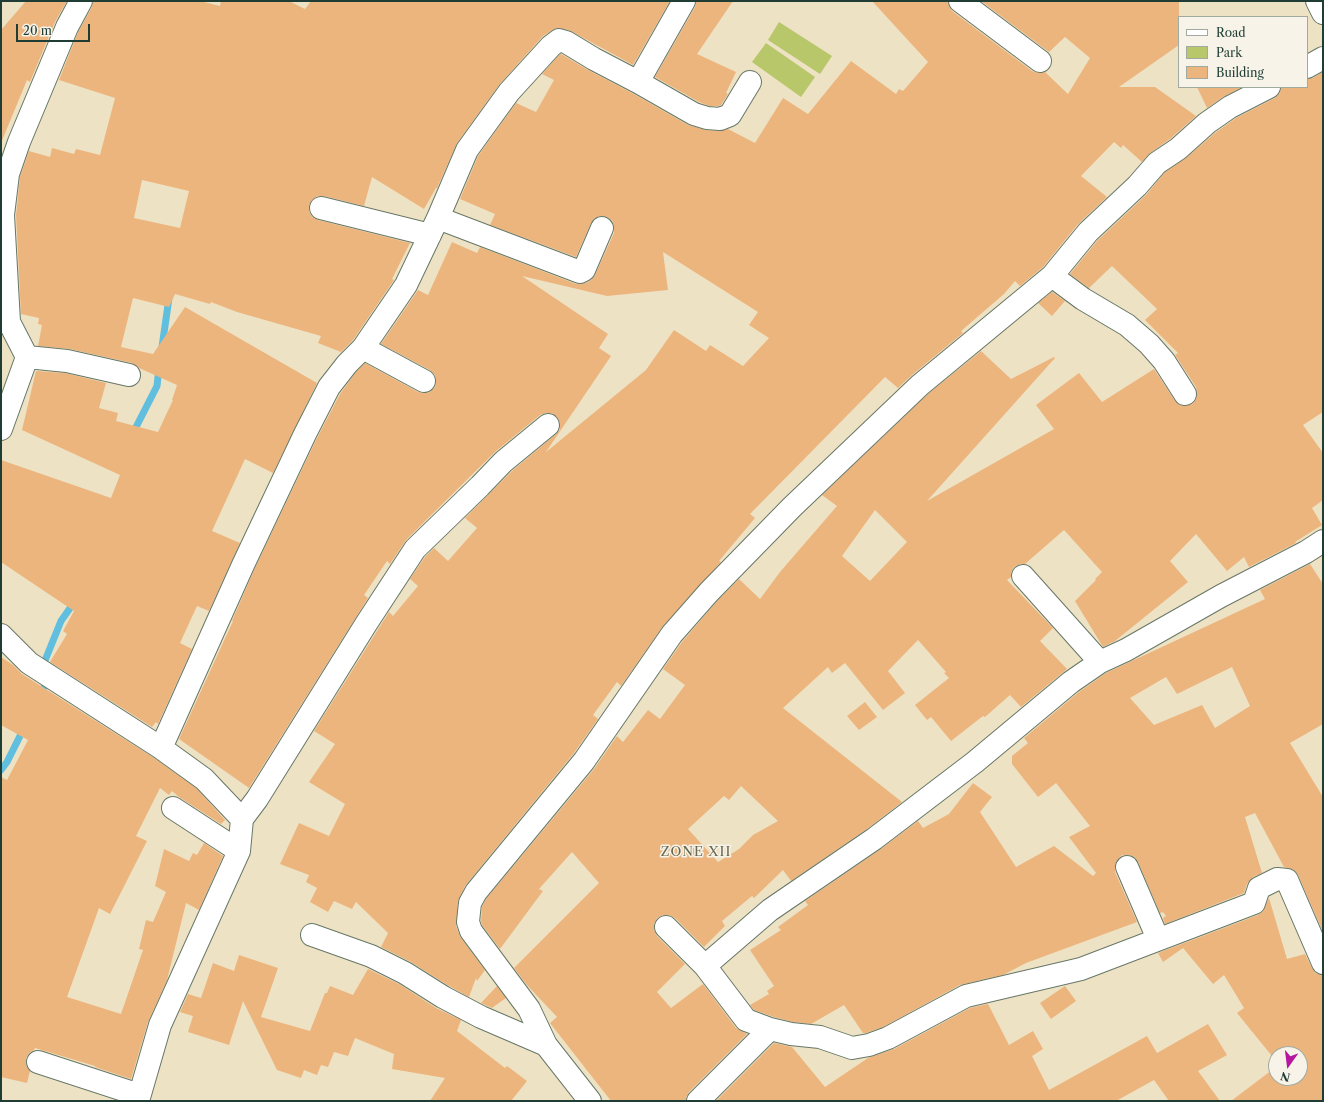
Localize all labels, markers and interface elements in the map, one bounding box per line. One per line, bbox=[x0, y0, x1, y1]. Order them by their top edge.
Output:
scale bar bbox=[18, 16, 92, 42]
legend bbox=[1178, 16, 1308, 88]
text: 20 m bbox=[23, 23, 52, 38]
text: Road bbox=[1216, 25, 1246, 40]
text: Park bbox=[1216, 45, 1242, 60]
text: Building bbox=[1216, 65, 1264, 80]
district label: ZONE XII bbox=[661, 844, 731, 860]
north arrow bbox=[1268, 1046, 1308, 1086]
text: N bbox=[1279, 1069, 1292, 1085]

